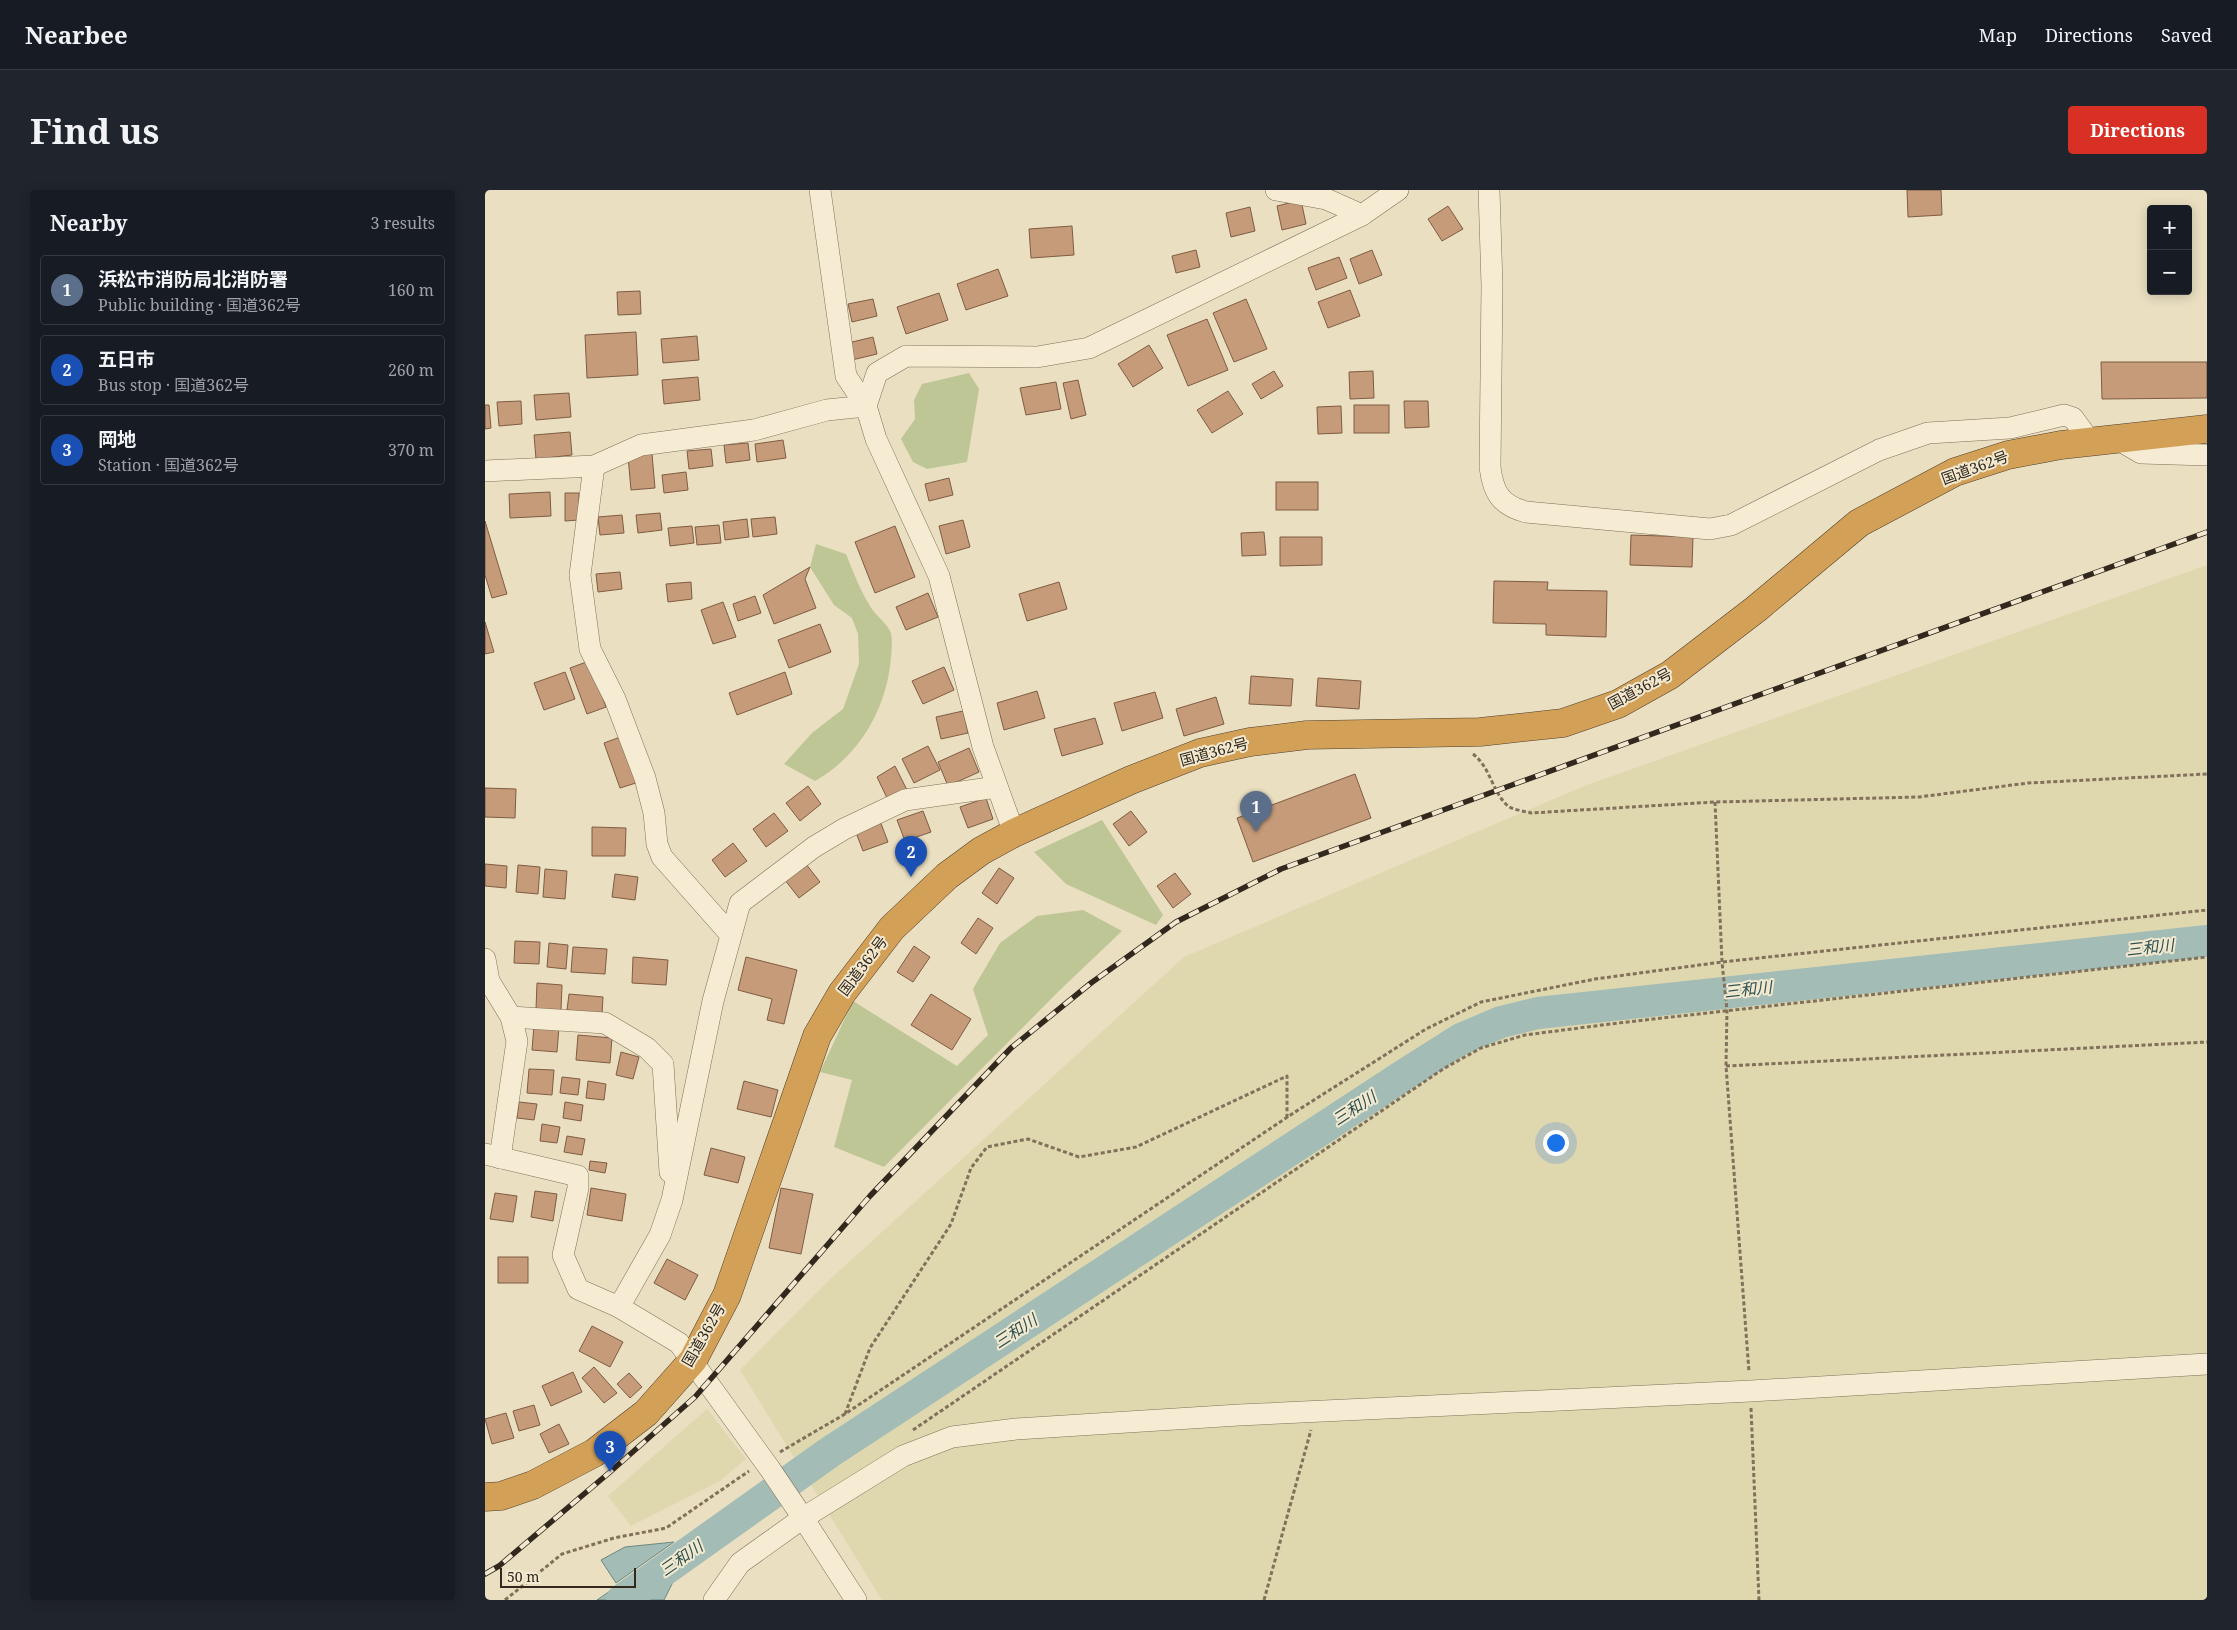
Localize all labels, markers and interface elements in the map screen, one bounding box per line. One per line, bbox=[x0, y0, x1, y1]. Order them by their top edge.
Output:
text: Nearbee bbox=[25, 18, 128, 51]
text: Map bbox=[1979, 23, 2017, 47]
text: Directions bbox=[2045, 23, 2133, 47]
text: Saved bbox=[2161, 23, 2212, 47]
button: Directions bbox=[2068, 106, 2207, 154]
text: Find us bbox=[30, 107, 159, 154]
map controls bbox=[2147, 205, 2192, 295]
button: + bbox=[2147, 205, 2192, 250]
text: Nearby bbox=[50, 209, 128, 237]
text: 3 results bbox=[371, 212, 435, 234]
button: − bbox=[2147, 250, 2192, 295]
text: 浜松市消防局北消防署 bbox=[98, 266, 288, 292]
text: 1 bbox=[62, 279, 72, 301]
text: 160 m bbox=[388, 279, 434, 301]
text: Public building · 国道362号 bbox=[98, 294, 301, 316]
text: 五日市 bbox=[98, 346, 155, 372]
text: 2 bbox=[62, 359, 72, 381]
text: 260 m bbox=[388, 359, 434, 381]
text: Bus stop · 国道362号 bbox=[98, 374, 249, 396]
text: 岡地 bbox=[98, 426, 136, 452]
text: 3 bbox=[62, 439, 72, 461]
text: 370 m bbox=[388, 439, 434, 461]
street label: 国道362号 bbox=[1938, 446, 2011, 488]
text: Station · 国道362号 bbox=[98, 454, 239, 476]
street label: 国道362号 bbox=[1604, 663, 1675, 713]
street label: 国道362号 bbox=[1177, 732, 1250, 770]
pin: 1 bbox=[1240, 791, 1272, 832]
pin: 2 bbox=[895, 836, 927, 877]
street label: 国道362号 bbox=[833, 931, 891, 999]
water label: 三和川 bbox=[2125, 933, 2177, 960]
water label: 三和川 bbox=[1723, 975, 1775, 1002]
water label: 三和川 bbox=[1328, 1085, 1382, 1130]
your location bbox=[1543, 1130, 1569, 1156]
street label: 国道362号 bbox=[677, 1299, 729, 1370]
water label: 三和川 bbox=[989, 1308, 1043, 1353]
pin: 3 bbox=[594, 1431, 626, 1472]
water label: 三和川 bbox=[655, 1534, 709, 1581]
scale bar bbox=[500, 1565, 636, 1588]
text: 50 m bbox=[507, 1567, 540, 1586]

